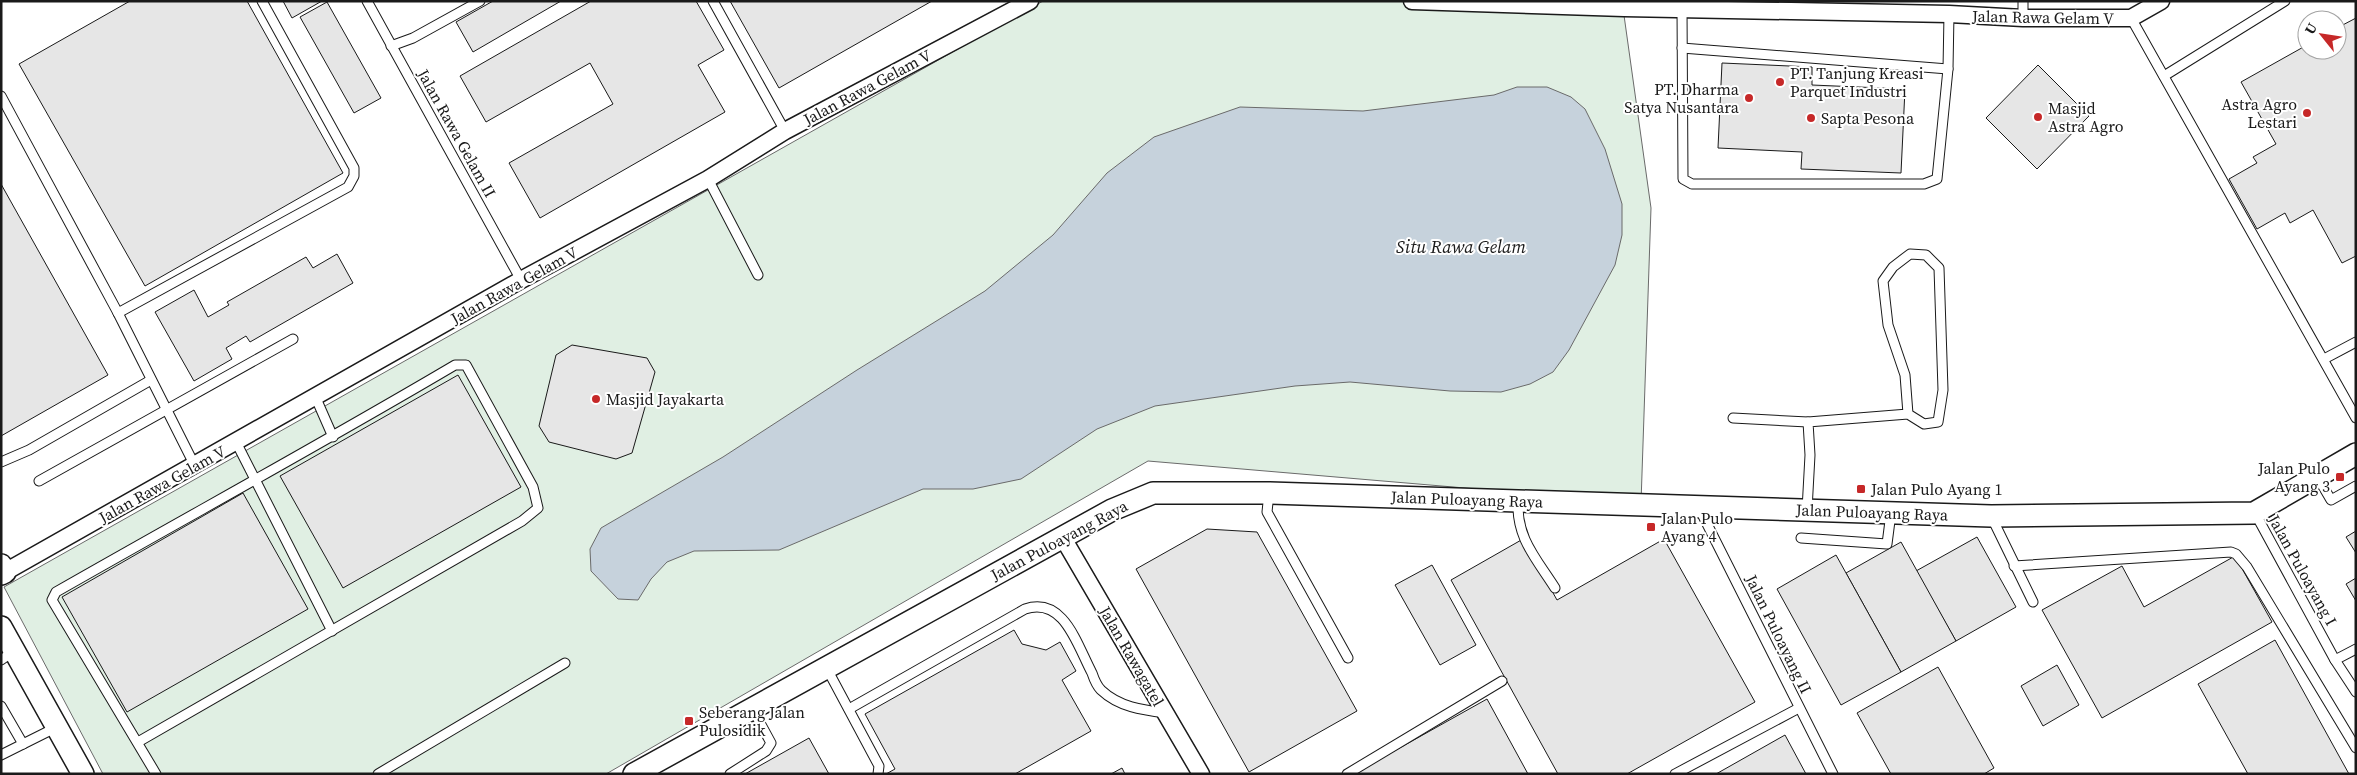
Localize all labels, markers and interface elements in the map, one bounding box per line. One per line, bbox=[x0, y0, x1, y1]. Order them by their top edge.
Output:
street label: Jalan Rawa Gelam V bbox=[1971, 5, 2114, 29]
north arrow bbox=[2297, 10, 2347, 60]
text: U bbox=[2300, 19, 2322, 38]
street label: Jalan Rawa Gelam V bbox=[798, 44, 935, 130]
place label: PT. Tanjung Kreasi Parquet Industri bbox=[1790, 62, 1924, 102]
street label: Jalan Rawa Gelam II bbox=[412, 64, 501, 201]
marker: PT. Tanjung Kreasi Parquet Industri bbox=[1774, 76, 1786, 88]
place label: PT. Dharma Satya Nusantara bbox=[1624, 78, 1740, 118]
marker: PT. Dharma Satya Nusantara bbox=[1743, 92, 1755, 104]
place label: Astra Agro Lestari bbox=[2221, 93, 2297, 133]
place label: Masjid Astra Agro bbox=[2048, 97, 2124, 137]
place label: Sapta Pesona bbox=[1821, 107, 1915, 129]
marker: Astra Agro Lestari bbox=[2301, 107, 2313, 119]
marker: Masjid Astra Agro bbox=[2032, 111, 2044, 123]
marker: Sapta Pesona bbox=[1805, 112, 1817, 124]
water label: Situ Rawa Gelam bbox=[1396, 234, 1526, 259]
street label: Jalan Rawa Gelam V bbox=[446, 241, 582, 330]
place label: Masjid Jayakarta bbox=[606, 388, 725, 410]
marker: Masjid Jayakarta bbox=[590, 393, 602, 405]
street label: Jalan Rawa Gelam V bbox=[94, 440, 230, 529]
place label: Jalan Pulo Ayang 3 bbox=[2257, 457, 2330, 497]
marker: Jalan Pulo Ayang 3 bbox=[2334, 471, 2346, 483]
place label: Jalan Pulo Ayang 1 bbox=[1870, 478, 2002, 500]
marker: Jalan Pulo Ayang 1 bbox=[1855, 483, 1867, 495]
street label: Jalan Puloayang Raya bbox=[1390, 485, 1544, 513]
street label: Jalan Puloayang Raya bbox=[986, 494, 1132, 586]
street label: Jalan Puloayang Raya bbox=[1795, 498, 1949, 526]
place label: Jalan Pulo Ayang 4 bbox=[1660, 507, 1733, 547]
street label: Jalan Puloayang I bbox=[2263, 510, 2343, 630]
marker: Jalan Pulo Ayang 4 bbox=[1645, 521, 1657, 533]
street label: Jalan Puloayang II bbox=[1740, 570, 1817, 697]
street label: Jalan Rawagatel bbox=[1094, 601, 1170, 710]
place label: Seberang Jalan Pulosidik bbox=[699, 701, 805, 741]
marker: Seberang Jalan Pulosidik bbox=[683, 715, 695, 727]

